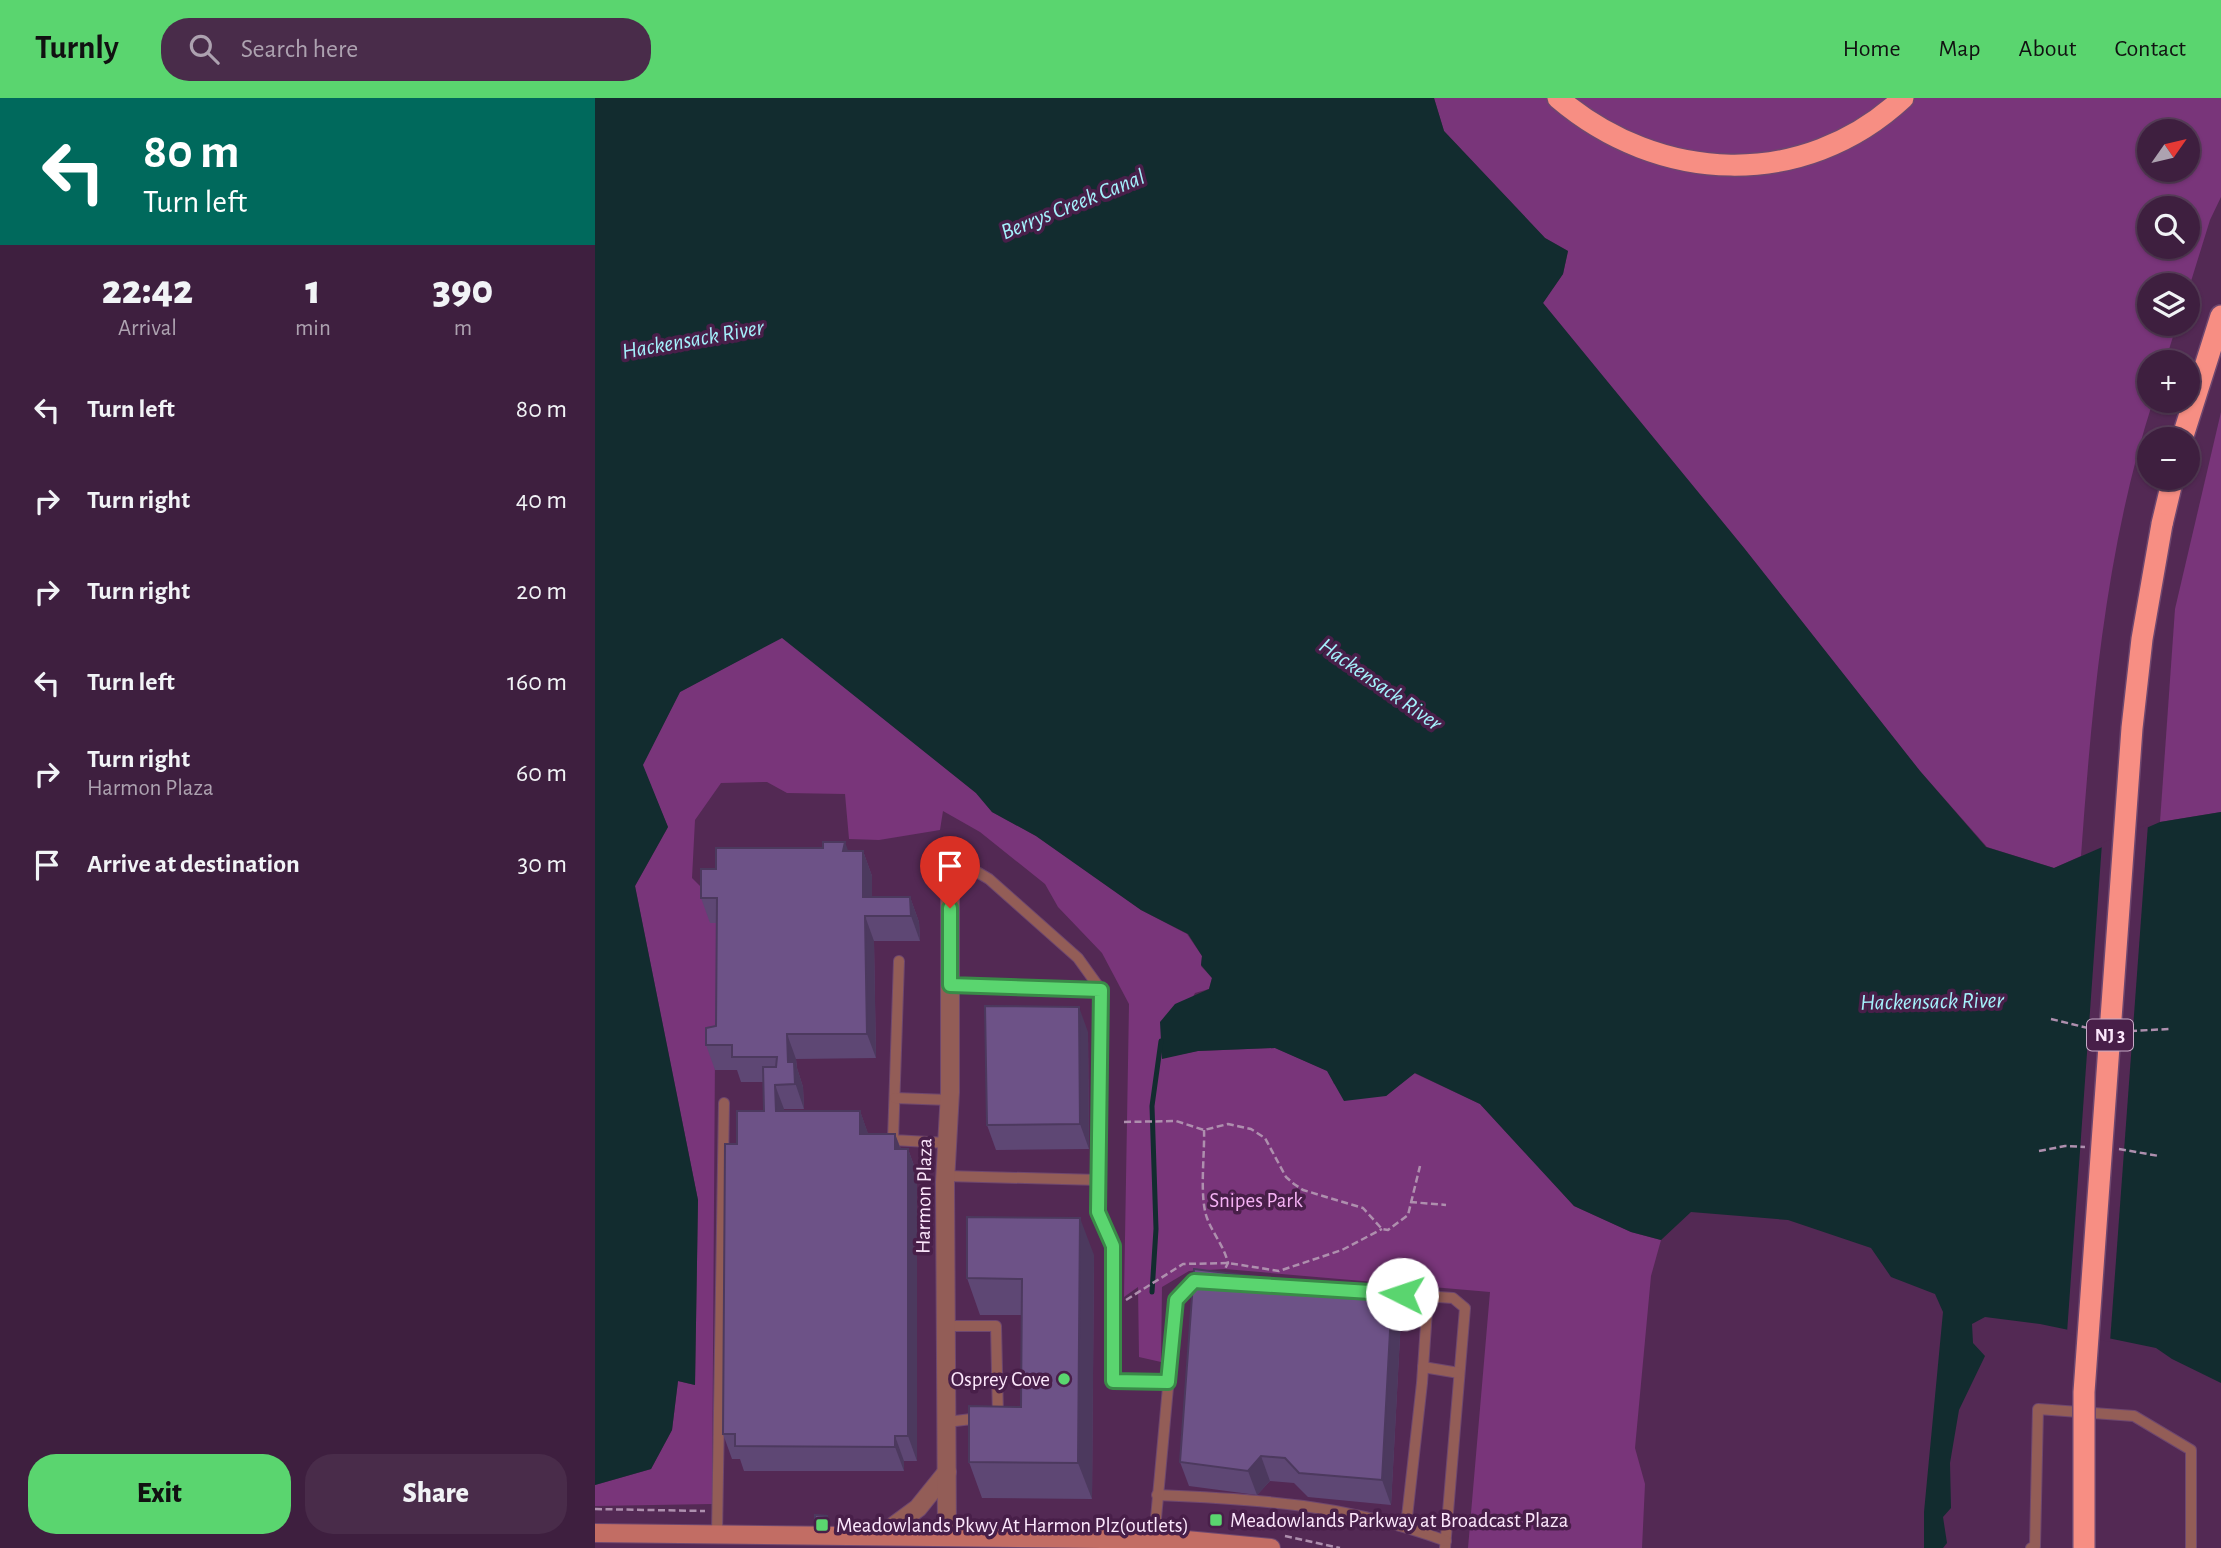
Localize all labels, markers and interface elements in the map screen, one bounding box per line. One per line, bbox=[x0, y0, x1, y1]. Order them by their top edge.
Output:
search box bbox=[161, 18, 651, 81]
icon: search bbox=[185, 30, 223, 68]
text: Turnly bbox=[35, 32, 119, 65]
text: Search here bbox=[241, 36, 358, 62]
text: Home bbox=[1843, 37, 1901, 61]
text: Map bbox=[1939, 37, 1981, 61]
text: About bbox=[2019, 37, 2076, 61]
text: Contact bbox=[2114, 37, 2186, 61]
north arrow bbox=[2137, 119, 2200, 182]
map controls bbox=[2137, 119, 2200, 490]
icon: left bbox=[28, 126, 119, 217]
text: 80 m bbox=[143, 128, 240, 177]
water label: Berrys Creek Canal bbox=[998, 166, 1149, 244]
text: Turn left bbox=[143, 186, 247, 218]
button: search bbox=[2137, 196, 2200, 259]
text: 22:42 bbox=[102, 269, 193, 311]
text: 1 bbox=[305, 269, 321, 311]
text: 390 bbox=[432, 269, 493, 311]
button: layers bbox=[2137, 273, 2200, 336]
water label: Hackensack River bbox=[620, 316, 766, 364]
text: Arrival bbox=[118, 317, 177, 340]
text: min bbox=[295, 317, 331, 340]
text: m bbox=[454, 317, 472, 340]
button: + bbox=[2137, 350, 2200, 413]
icon: left bbox=[28, 391, 66, 429]
text: Turn left bbox=[87, 396, 175, 422]
text: 80 m bbox=[516, 396, 567, 422]
button: − bbox=[2137, 427, 2200, 490]
icon: right bbox=[28, 482, 66, 520]
text: Turn right bbox=[87, 487, 190, 513]
text: 40 m bbox=[516, 487, 567, 513]
icon: right bbox=[28, 573, 66, 611]
text: Turn right bbox=[87, 578, 190, 604]
text: 20 m bbox=[516, 578, 567, 604]
water label: Hackensack River bbox=[1315, 634, 1446, 736]
icon: left bbox=[28, 664, 66, 702]
text: Turn left bbox=[87, 669, 175, 695]
text: 160 m bbox=[507, 669, 567, 695]
text: Turn right bbox=[87, 746, 190, 772]
icon: right bbox=[28, 755, 66, 793]
text: 60 m bbox=[516, 760, 567, 786]
text: Harmon Plaza bbox=[87, 777, 214, 800]
pin bbox=[920, 836, 980, 908]
icon: arrive bbox=[28, 846, 66, 884]
icon: arrive bbox=[931, 847, 969, 885]
text: Arrive at destination bbox=[87, 851, 300, 877]
text: 30 m bbox=[517, 851, 567, 877]
water label: Hackensack River bbox=[1860, 989, 2005, 1015]
road number: NJ 3 bbox=[2087, 1020, 2133, 1051]
street label: Harmon Plaza bbox=[912, 1138, 936, 1254]
park label: Snipes Park bbox=[1209, 1190, 1303, 1211]
position arrow bbox=[1365, 1257, 1439, 1331]
place label: Osprey Cove bbox=[951, 1369, 1050, 1390]
marker: Osprey Cove bbox=[1056, 1371, 1072, 1387]
button: Exit bbox=[28, 1454, 291, 1534]
button: Share bbox=[305, 1454, 567, 1534]
place label: Meadowlands Parkway at Broadcast Plaza bbox=[1230, 1510, 1569, 1531]
marker: Meadowlands Parkway at Broadcast Plaza bbox=[1208, 1512, 1224, 1528]
place label: Meadowlands Pkwy At Harmon Plz(outlets) bbox=[836, 1515, 1189, 1536]
marker: Meadowlands Pkwy At Harmon Plz(outlets) bbox=[814, 1517, 830, 1533]

